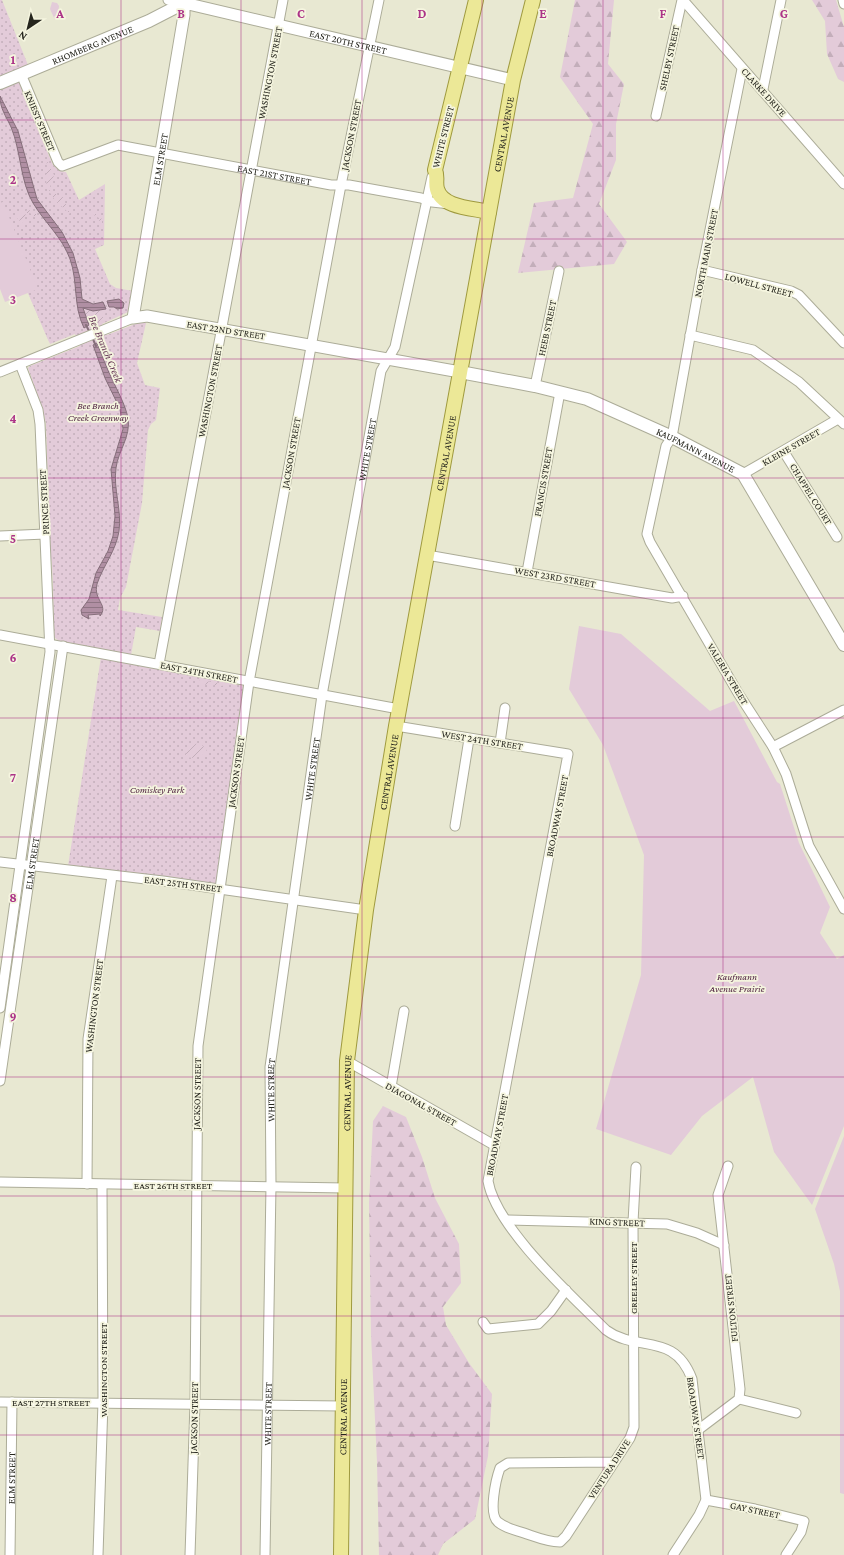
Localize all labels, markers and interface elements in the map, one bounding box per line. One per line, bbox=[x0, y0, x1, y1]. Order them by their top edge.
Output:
text: A bbox=[55, 6, 64, 21]
text: B bbox=[177, 6, 185, 21]
text: C bbox=[297, 6, 305, 21]
text: D bbox=[418, 6, 427, 21]
text: E bbox=[539, 6, 547, 21]
text: F bbox=[660, 6, 667, 21]
text: G bbox=[780, 6, 788, 21]
north arrow bbox=[8, 8, 48, 48]
street label: RHOMBERG AVENUE bbox=[50, 23, 135, 66]
street label: SHELBY STREET bbox=[657, 24, 681, 91]
street label: WASHINGTON STREET bbox=[256, 25, 284, 120]
street label: EAST 20TH STREET bbox=[308, 27, 389, 56]
text: N bbox=[15, 29, 29, 43]
text: 1 bbox=[11, 52, 16, 67]
street label: CLARKE DRIVE bbox=[739, 65, 789, 119]
street label: KNIEST STREET bbox=[22, 89, 58, 153]
street label: CENTRAL AVENUE bbox=[491, 95, 515, 173]
street label: JACKSON STREET bbox=[339, 98, 363, 172]
street label: WHITE STREET bbox=[430, 104, 456, 169]
street label: ELM STREET bbox=[150, 132, 170, 186]
street label: EAST 21ST STREET bbox=[236, 162, 313, 187]
text: 2 bbox=[10, 172, 17, 187]
street label: NORTH MAIN STREET bbox=[692, 207, 720, 298]
street label: LOWELL STREET bbox=[724, 271, 795, 299]
text: 3 bbox=[10, 292, 16, 307]
street label: HEEB STREET bbox=[536, 299, 558, 357]
water label: Bee Branch Creek bbox=[87, 314, 126, 385]
street label: EAST 22ND STREET bbox=[186, 318, 267, 342]
street label: WASHINGTON STREET bbox=[196, 343, 224, 438]
park label: Bee Branch Creek Greenway bbox=[68, 400, 128, 423]
text: 4 bbox=[9, 411, 17, 426]
street label: CENTRAL AVENUE bbox=[433, 414, 458, 492]
street label: JACKSON STREET bbox=[279, 416, 303, 490]
street label: WHITE STREET bbox=[356, 417, 378, 482]
street label: KAUFMANN AVENUE bbox=[655, 425, 737, 475]
street label: KLEINE STREET bbox=[760, 426, 822, 468]
street label: FRANCIS STREET bbox=[532, 446, 555, 517]
street label: CHAPPEL COURT bbox=[788, 461, 835, 527]
street label: PRINCE STREET bbox=[37, 469, 51, 535]
text: 5 bbox=[10, 531, 16, 546]
street label: WEST 23RD STREET bbox=[514, 564, 597, 590]
street label: VALERIA STREET bbox=[705, 641, 751, 707]
text: 6 bbox=[9, 650, 17, 665]
street label: EAST 24TH STREET bbox=[159, 659, 239, 685]
street label: WEST 24TH STREET bbox=[441, 728, 524, 752]
street label: CENTRAL AVENUE bbox=[377, 733, 400, 811]
street label: JACKSON STREET bbox=[225, 735, 247, 809]
street label: WHITE STREET bbox=[302, 736, 322, 801]
text: 7 bbox=[10, 770, 16, 785]
street label: BROADWAY STREET bbox=[544, 774, 570, 858]
park label: Comiskey Park bbox=[130, 784, 185, 795]
street label: ELM STREET bbox=[22, 836, 41, 890]
street label: EAST 25TH STREET bbox=[144, 874, 223, 894]
text: 8 bbox=[9, 890, 17, 905]
street label: WASHINGTON STREET bbox=[83, 958, 105, 1053]
park label: Kaufmann Avenue Prairie bbox=[709, 971, 765, 994]
text: 9 bbox=[9, 1009, 17, 1024]
street label: CENTRAL AVENUE bbox=[341, 1054, 353, 1131]
street label: JACKSON STREET bbox=[191, 1057, 203, 1131]
street label: WHITE STREET bbox=[264, 1057, 277, 1122]
street label: DIAGONAL STREET bbox=[384, 1080, 459, 1128]
street label: BROADWAY STREET bbox=[484, 1093, 510, 1177]
street label: EAST 26TH STREET bbox=[134, 1180, 213, 1191]
street label: KING STREET bbox=[589, 1216, 645, 1228]
street label: GREELEY STREET bbox=[628, 1241, 639, 1314]
street label: FULTON STREET bbox=[722, 1273, 740, 1342]
street label: WASHINGTON STREET bbox=[98, 1322, 109, 1417]
street label: BROADWAY STREET bbox=[685, 1376, 707, 1460]
street label: CENTRAL AVENUE bbox=[337, 1378, 349, 1455]
street label: JACKSON STREET bbox=[188, 1381, 200, 1455]
street label: WHITE STREET bbox=[261, 1382, 273, 1446]
street label: EAST 27TH STREET bbox=[12, 1397, 91, 1408]
street label: VENTURA DRIVE bbox=[586, 1437, 633, 1501]
street label: ELM STREET bbox=[5, 1451, 17, 1504]
street label: GAY STREET bbox=[729, 1499, 781, 1521]

